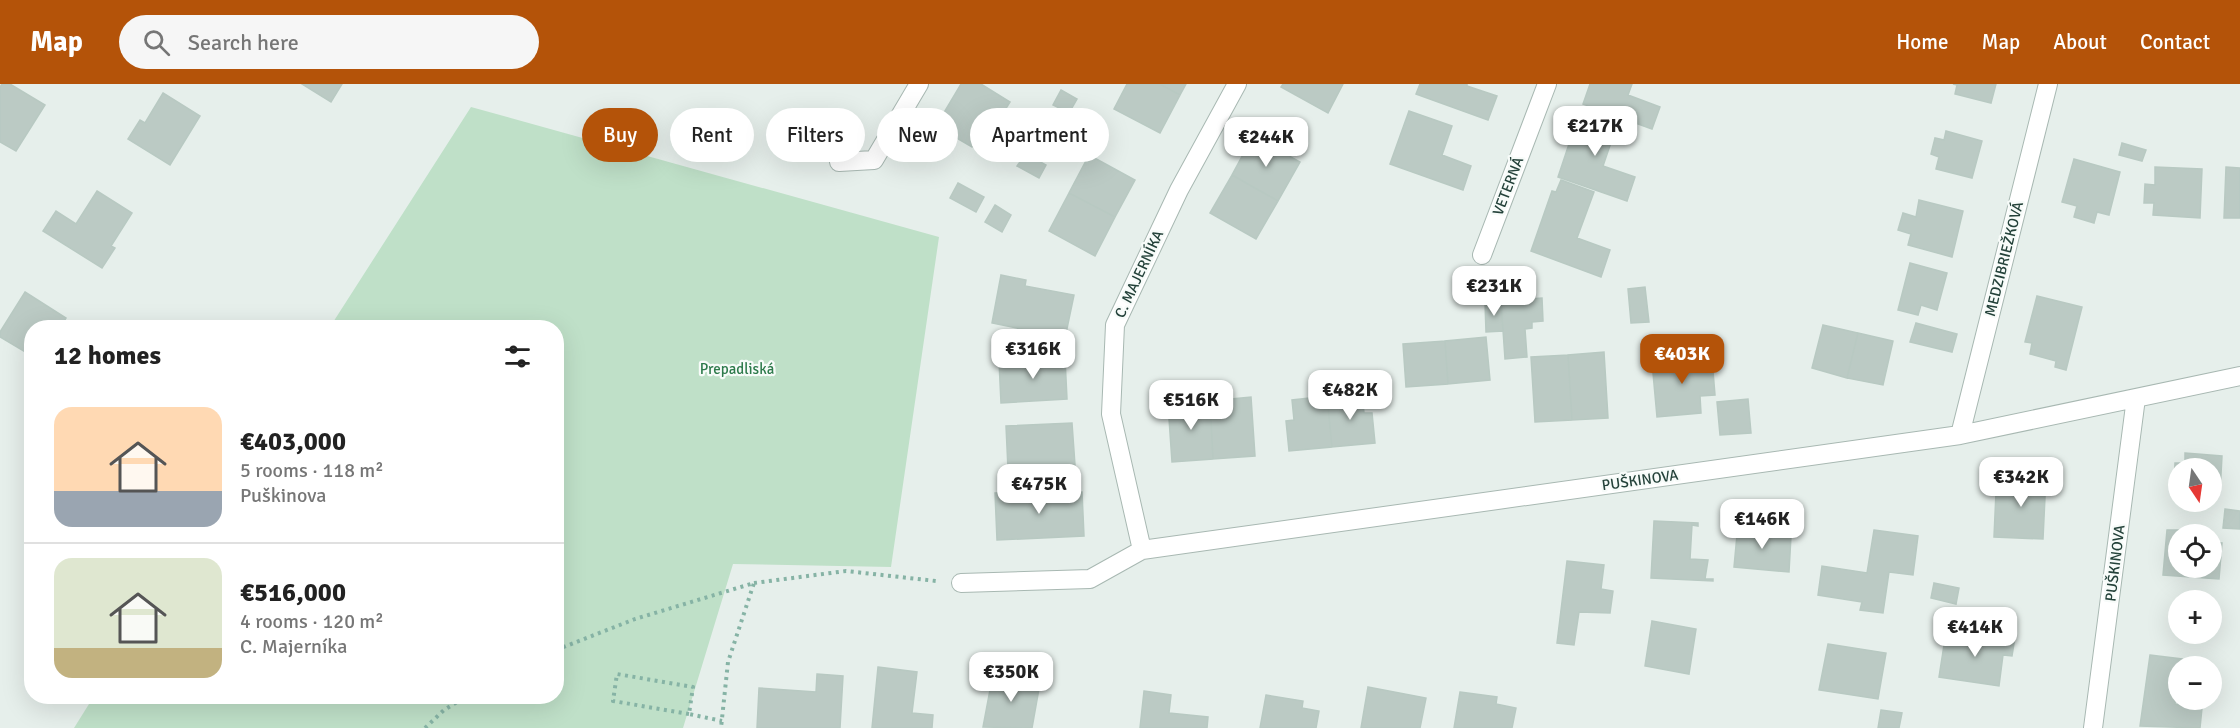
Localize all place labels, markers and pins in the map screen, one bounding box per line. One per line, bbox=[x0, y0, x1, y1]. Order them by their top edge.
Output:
pin: €217K bbox=[1553, 106, 1637, 157]
pin: €244K bbox=[1224, 117, 1308, 168]
pin: €231K bbox=[1452, 266, 1536, 317]
pin: €316K bbox=[991, 329, 1075, 380]
pin: €403K bbox=[1640, 334, 1724, 385]
pin: €482K bbox=[1308, 370, 1392, 421]
pin: €516K bbox=[1149, 380, 1233, 431]
pin: €342K bbox=[1979, 457, 2063, 508]
pin: €475K bbox=[997, 464, 1081, 515]
pin: €146K bbox=[1720, 499, 1804, 550]
pin: €414K bbox=[1933, 607, 2017, 658]
pin: €350K bbox=[969, 652, 1053, 703]

